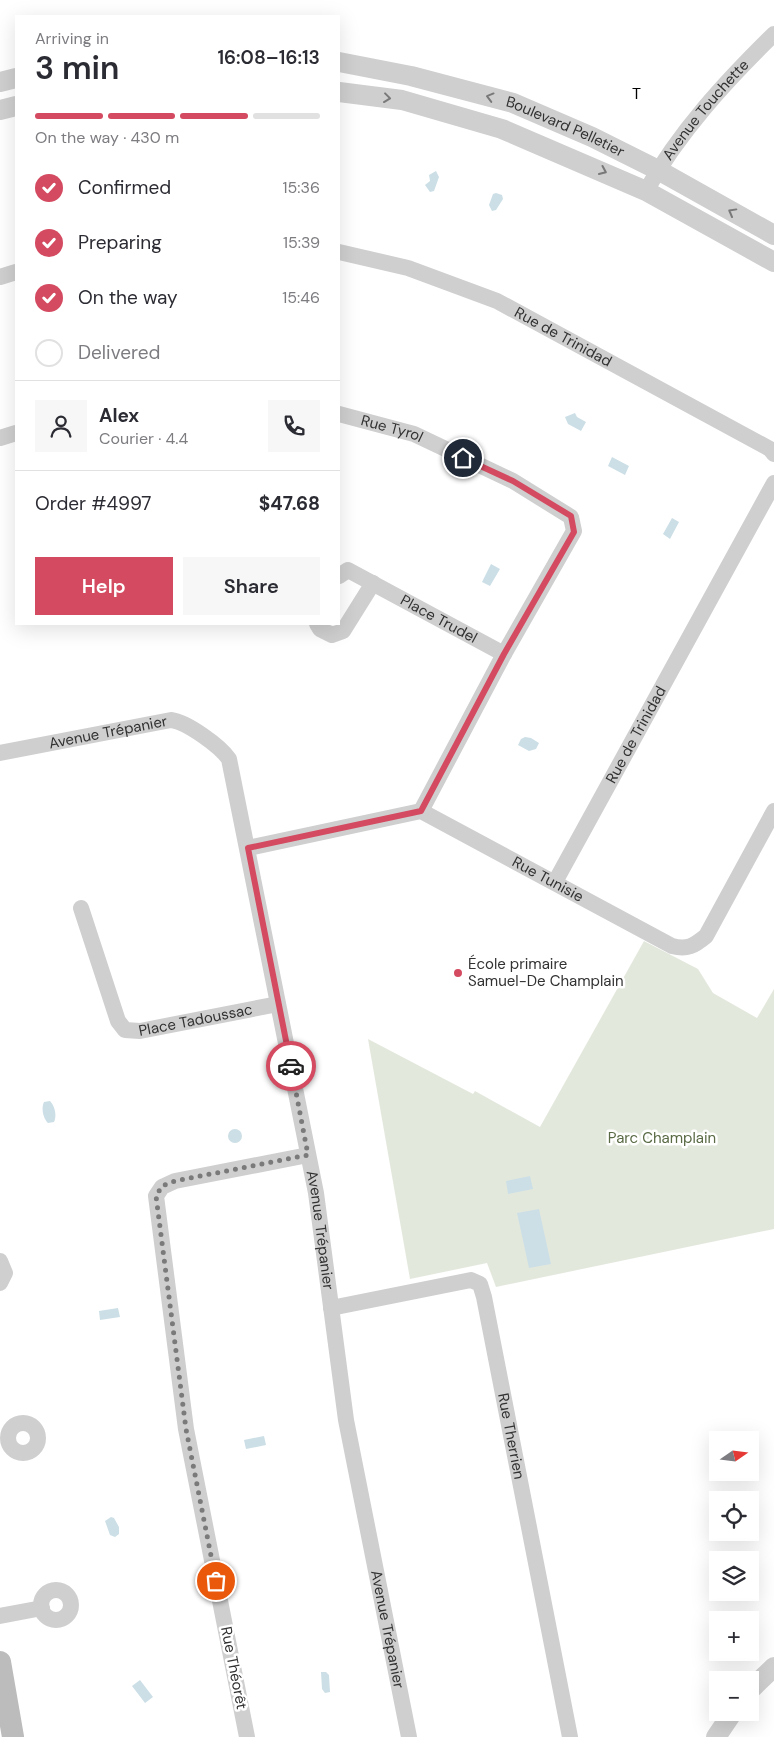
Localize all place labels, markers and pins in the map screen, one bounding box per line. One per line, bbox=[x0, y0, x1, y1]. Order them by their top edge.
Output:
pin bbox=[442, 437, 484, 479]
place label: École primaire Samuel-De Champlain bbox=[468, 954, 624, 991]
marker: École primaire Samuel-De Champlain bbox=[452, 967, 464, 979]
pin bbox=[195, 1560, 237, 1602]

